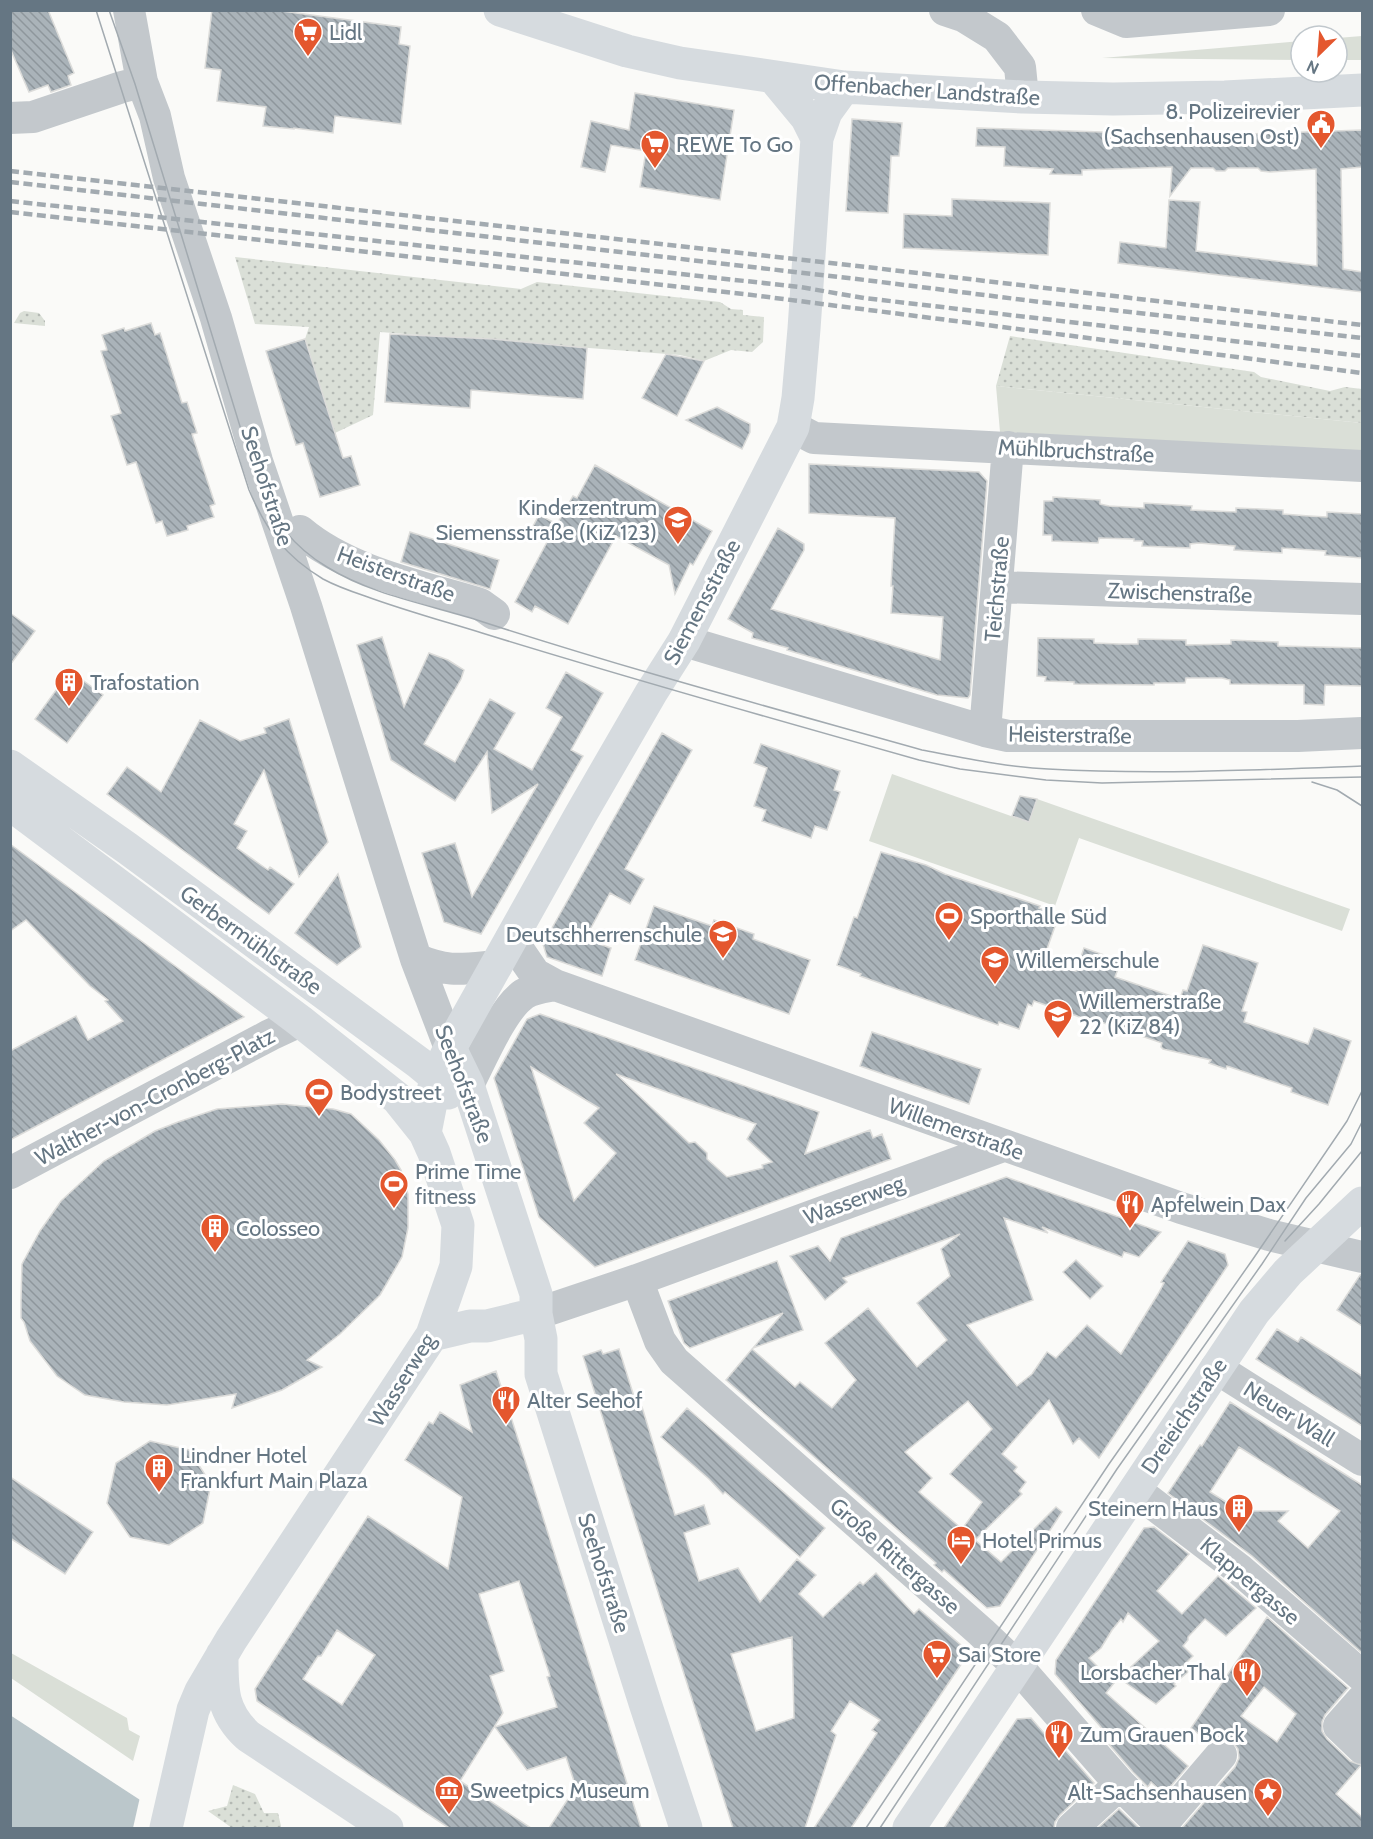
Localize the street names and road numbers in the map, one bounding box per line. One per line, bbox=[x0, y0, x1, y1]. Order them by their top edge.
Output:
street label: Offenbacher Landstraße bbox=[813, 69, 1041, 111]
street label: Seehofstraße bbox=[235, 423, 299, 549]
street label: Mühlbruchstraße bbox=[997, 433, 1155, 469]
street label: Siemensstraße bbox=[658, 535, 746, 669]
street label: Teichstraße bbox=[979, 535, 1015, 643]
street label: Heisterstraße bbox=[333, 540, 459, 608]
street label: Zwischenstraße bbox=[1107, 577, 1253, 609]
street label: Heisterstraße bbox=[1008, 720, 1132, 750]
street label: Gerbermühlstraße bbox=[175, 879, 327, 1001]
street label: Seehofstraße bbox=[429, 1021, 499, 1147]
street label: Walther-von-Cronberg-Platz bbox=[31, 1022, 279, 1172]
street label: Willemerstraße bbox=[885, 1092, 1027, 1166]
street label: Wasserweg bbox=[800, 1169, 909, 1231]
street label: Wasserweg bbox=[363, 1327, 442, 1432]
street label: Dreieichstraße bbox=[1135, 1353, 1233, 1479]
street label: Neuer Wall bbox=[1239, 1376, 1340, 1453]
street label: Große Rittergasse bbox=[824, 1492, 966, 1620]
street label: Seehofstraße bbox=[572, 1510, 636, 1636]
street label: Klappergasse bbox=[1195, 1532, 1305, 1630]

